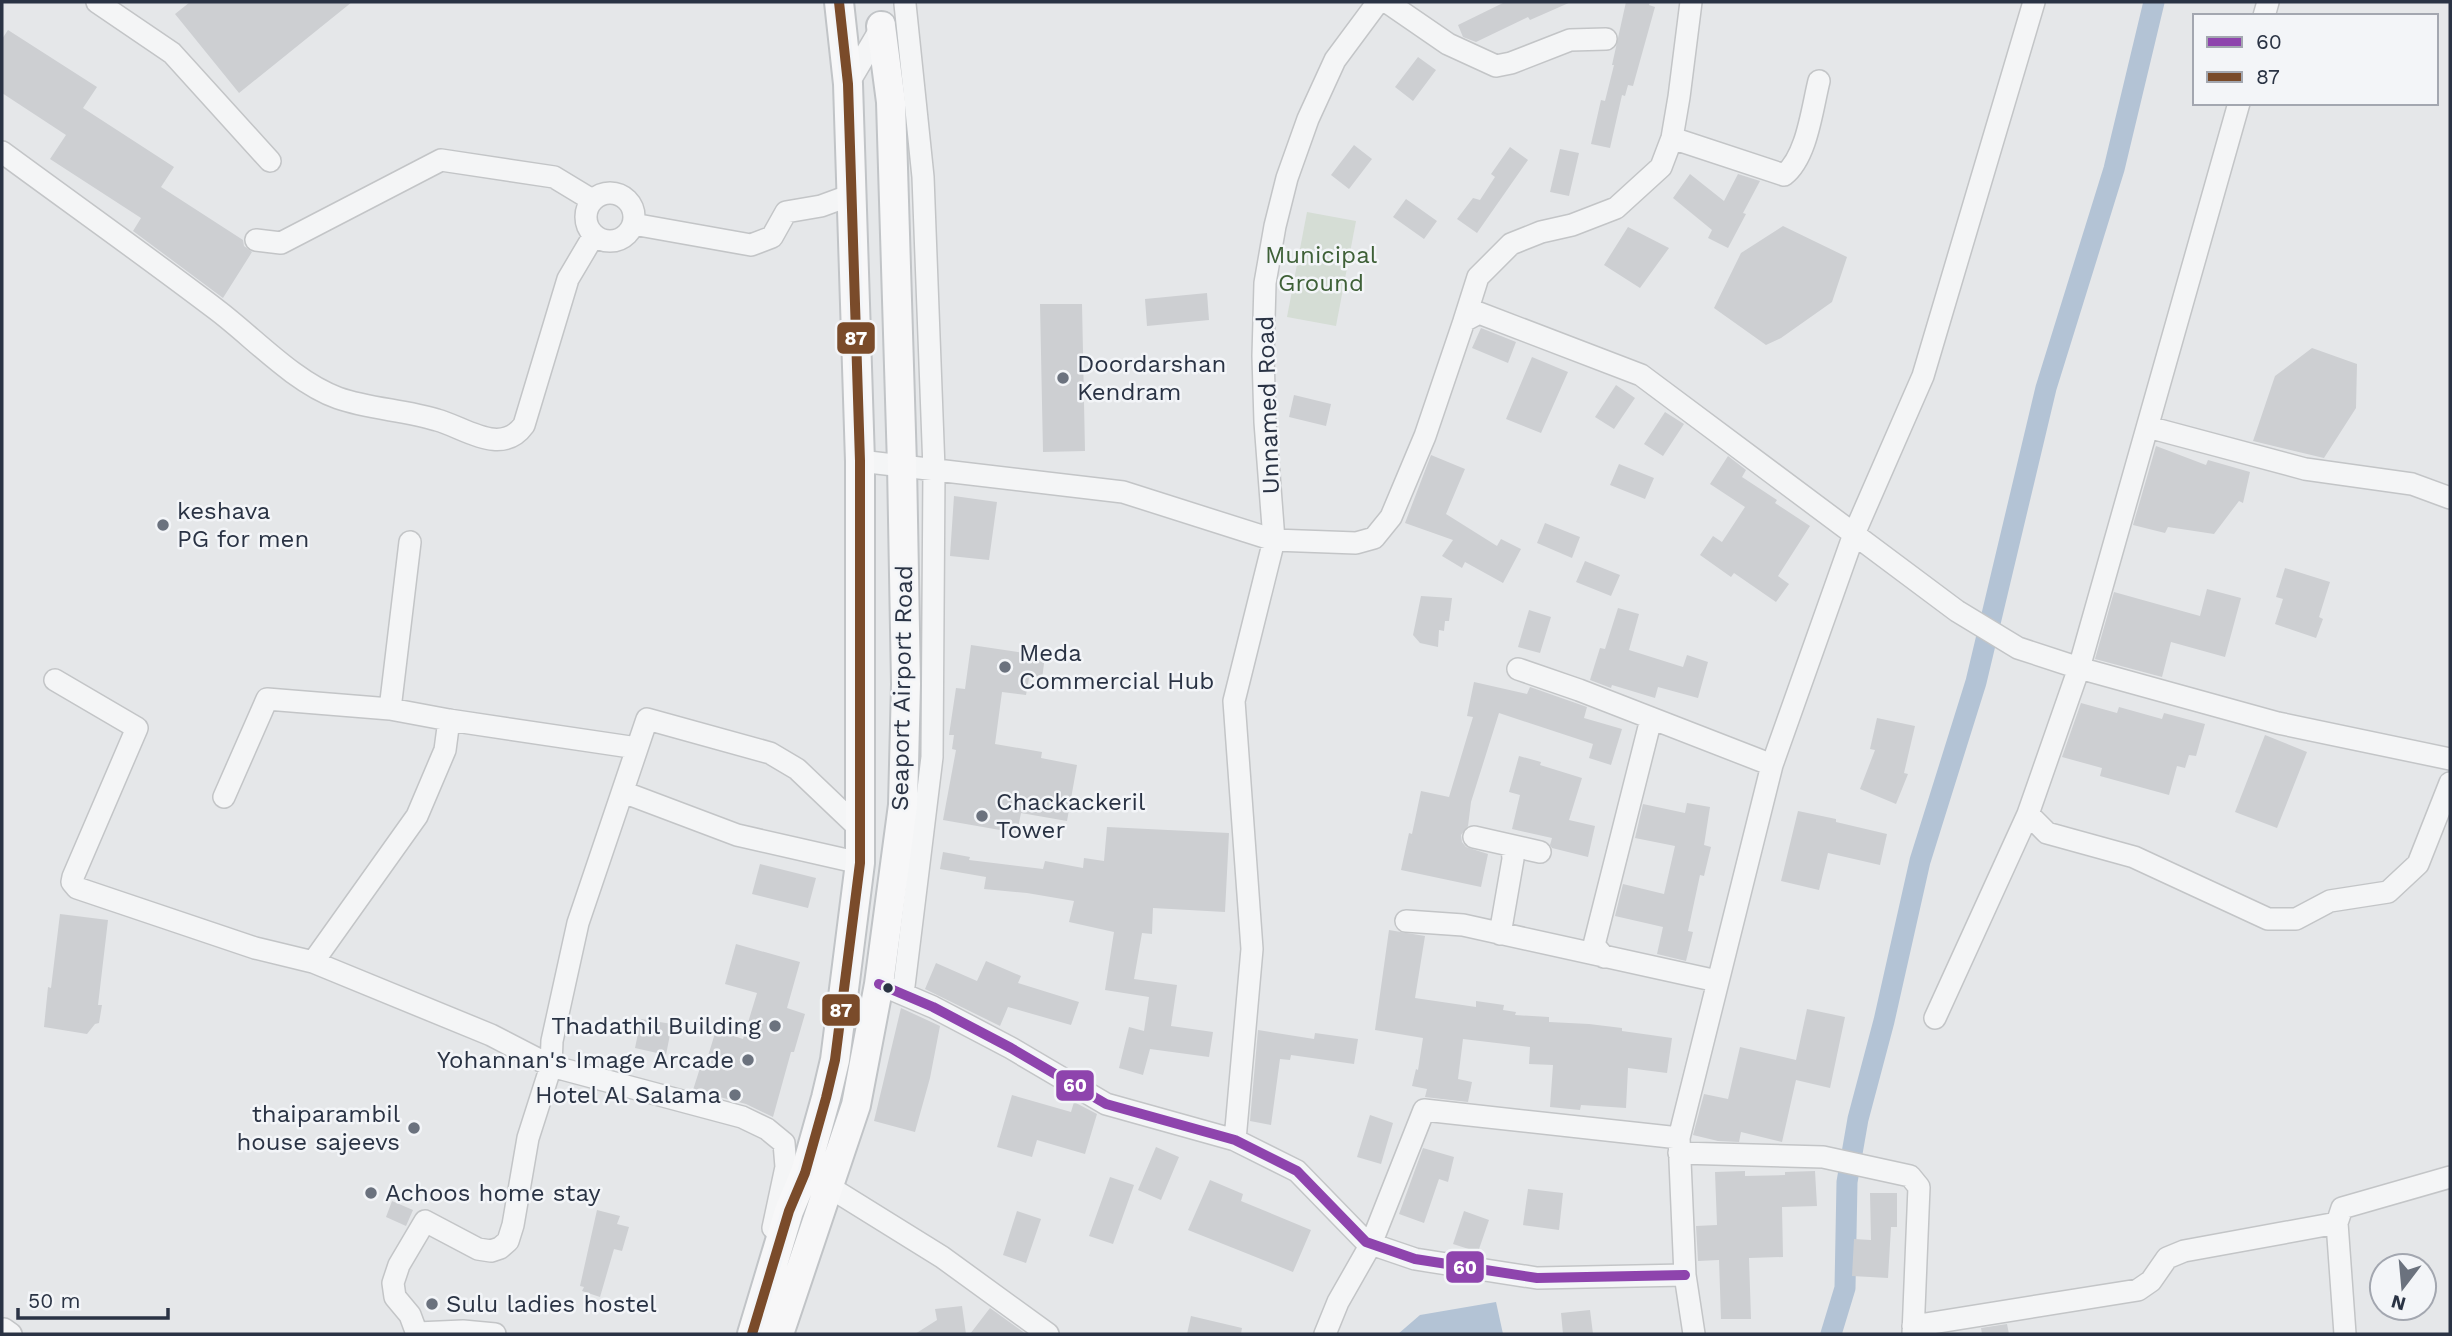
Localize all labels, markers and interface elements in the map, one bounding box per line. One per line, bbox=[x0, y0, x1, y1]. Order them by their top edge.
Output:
legend bbox=[2193, 14, 2438, 105]
text: 60 bbox=[2256, 29, 2282, 54]
text: 87 bbox=[2256, 64, 2280, 89]
park label: Municipal Ground bbox=[1265, 241, 1378, 297]
street label: Unnamed Road bbox=[1251, 315, 1285, 495]
line badge: 87 bbox=[836, 321, 876, 355]
text: 87 bbox=[845, 327, 867, 350]
place label: Doordarshan Kendram bbox=[1077, 350, 1226, 406]
marker: Doordarshan Kendram bbox=[1055, 370, 1071, 386]
place label: keshava PG for men bbox=[177, 497, 309, 553]
marker: keshava PG for men bbox=[155, 517, 171, 533]
street label: Seaport Airport Road bbox=[886, 565, 918, 811]
place label: Meda Commercial Hub bbox=[1019, 639, 1214, 695]
marker: Meda Commercial Hub bbox=[997, 659, 1013, 675]
place label: Chackackeril Tower bbox=[996, 788, 1146, 844]
marker: Chackackeril Tower bbox=[974, 808, 990, 824]
unlabelled marker bbox=[881, 981, 895, 995]
line badge: 87 bbox=[821, 993, 861, 1027]
text: 87 bbox=[830, 999, 852, 1022]
place label: Thadathil Building bbox=[551, 1012, 761, 1040]
marker: Thadathil Building bbox=[767, 1018, 783, 1034]
place label: Yohannan's Image Arcade bbox=[437, 1046, 734, 1074]
marker: Yohannan's Image Arcade bbox=[740, 1052, 756, 1068]
line badge: 60 bbox=[1055, 1069, 1095, 1102]
text: 60 bbox=[1063, 1074, 1087, 1097]
place label: Hotel Al Salama bbox=[535, 1081, 721, 1109]
marker: Hotel Al Salama bbox=[727, 1087, 743, 1103]
place label: thaiparambil house sajeevs bbox=[236, 1100, 401, 1156]
marker: thaiparambil house sajeevs bbox=[406, 1120, 422, 1136]
place label: Achoos home stay bbox=[385, 1179, 601, 1207]
marker: Achoos home stay bbox=[363, 1185, 379, 1201]
line badge: 60 bbox=[1445, 1250, 1485, 1284]
north arrow bbox=[2368, 1252, 2438, 1322]
text: 60 bbox=[1453, 1256, 1477, 1279]
scale bar bbox=[18, 1276, 168, 1320]
text: 50 m bbox=[28, 1288, 80, 1313]
place label: Sulu ladies hostel bbox=[446, 1290, 657, 1318]
text: N bbox=[2389, 1290, 2408, 1316]
marker: Sulu ladies hostel bbox=[424, 1296, 440, 1312]

